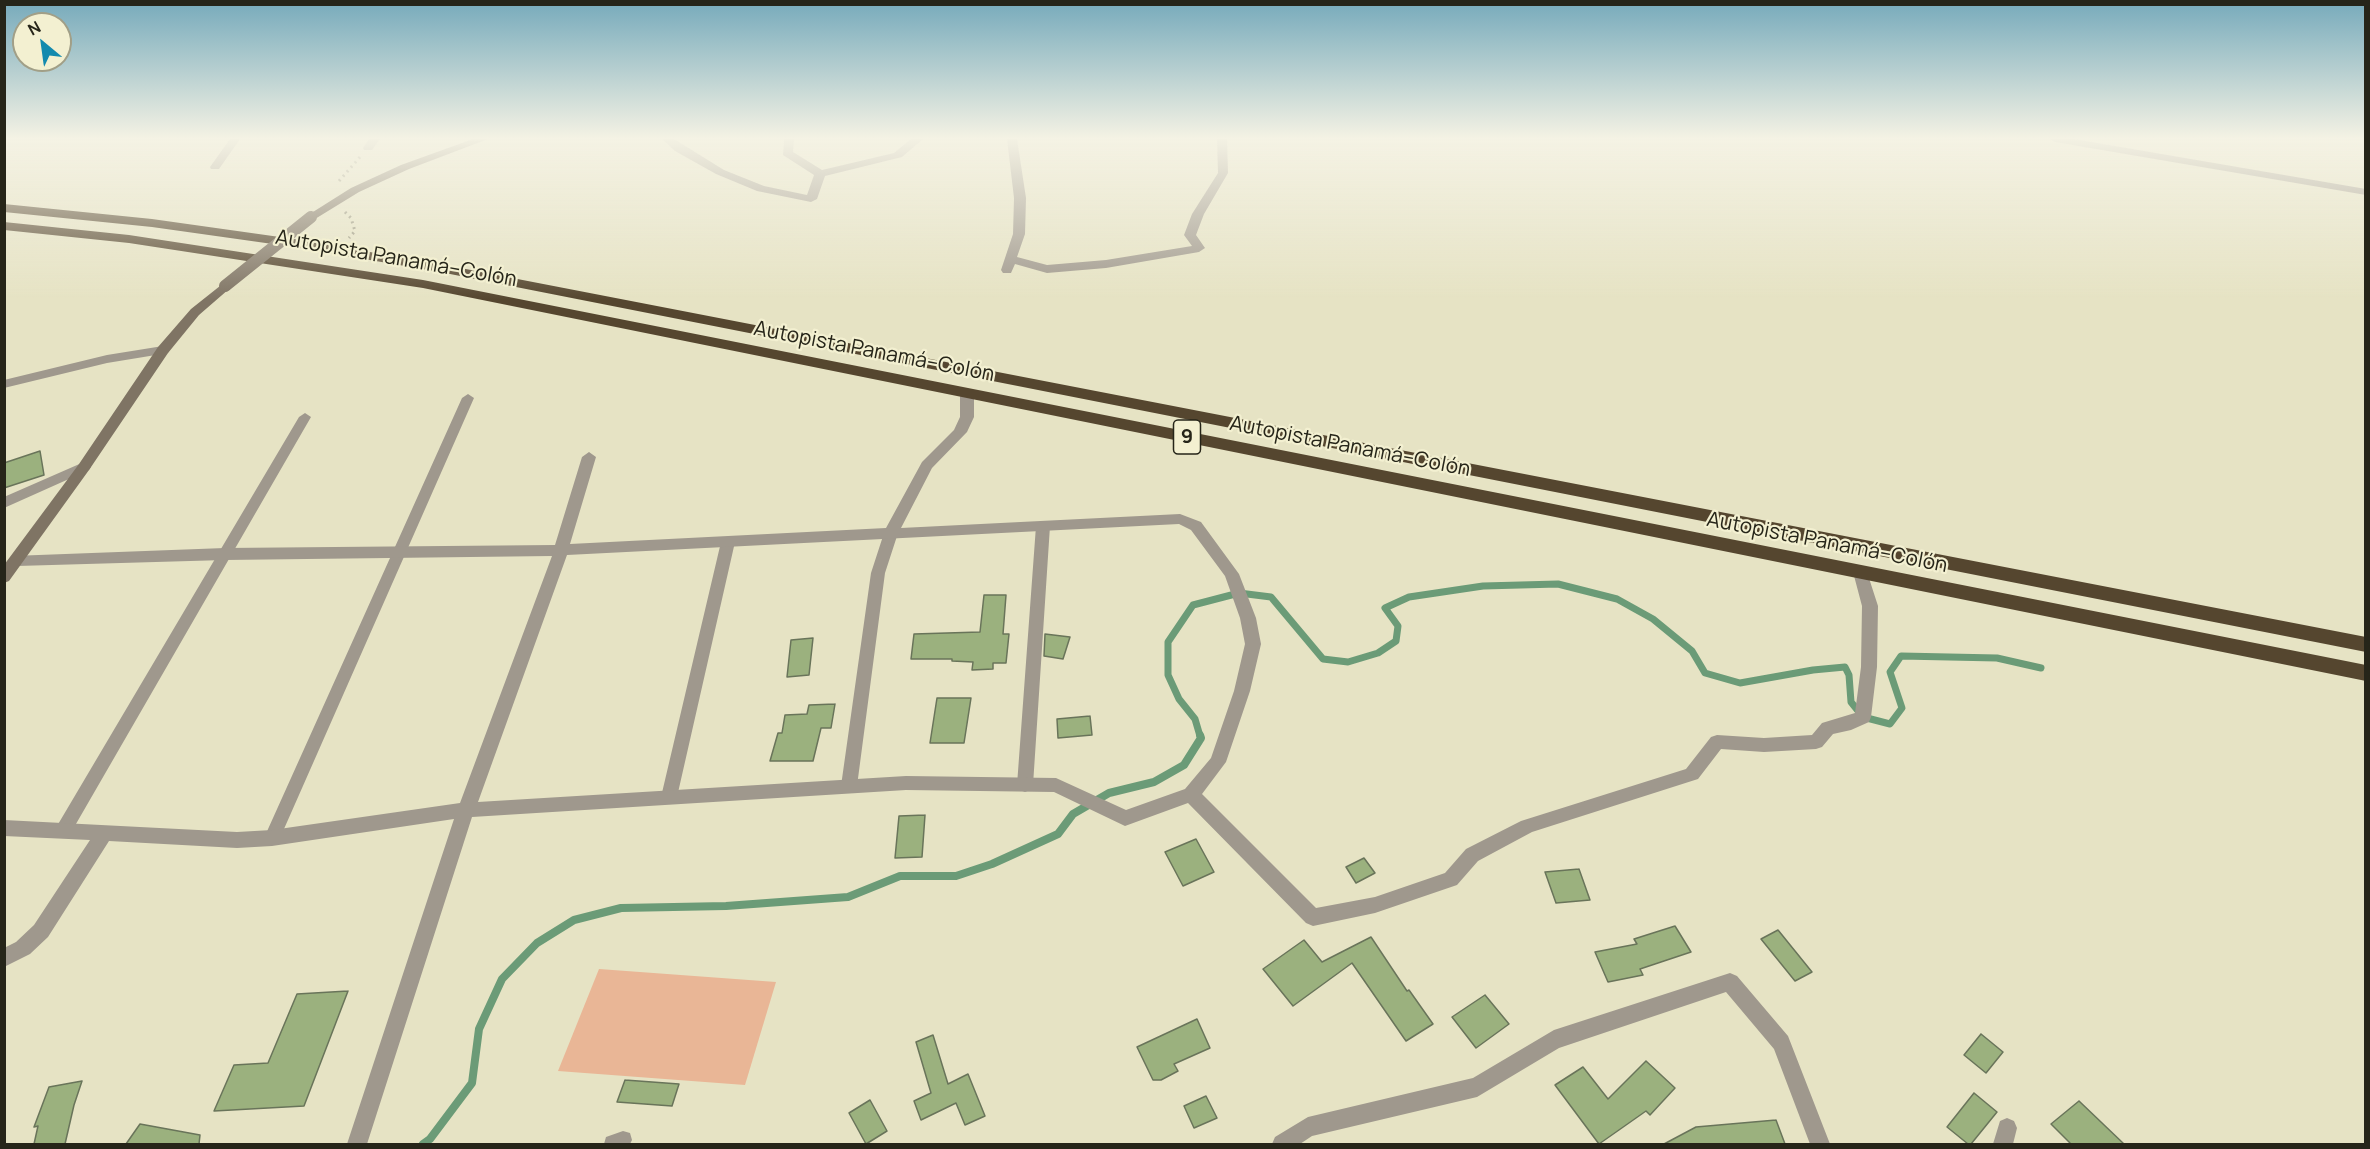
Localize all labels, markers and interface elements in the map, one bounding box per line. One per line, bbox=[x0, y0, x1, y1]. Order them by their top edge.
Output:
north arrow bbox=[12, 12, 72, 72]
text: N bbox=[24, 16, 45, 40]
street label: Autopista Panamá–Colón bbox=[273, 225, 519, 293]
street label: Autopista Panamá–Colón bbox=[751, 316, 997, 388]
street label: Autopista Panamá–Colón bbox=[1227, 411, 1473, 483]
road number: 9 bbox=[1174, 420, 1200, 454]
street label: Autopista Panamá–Colón bbox=[1704, 507, 1950, 579]

